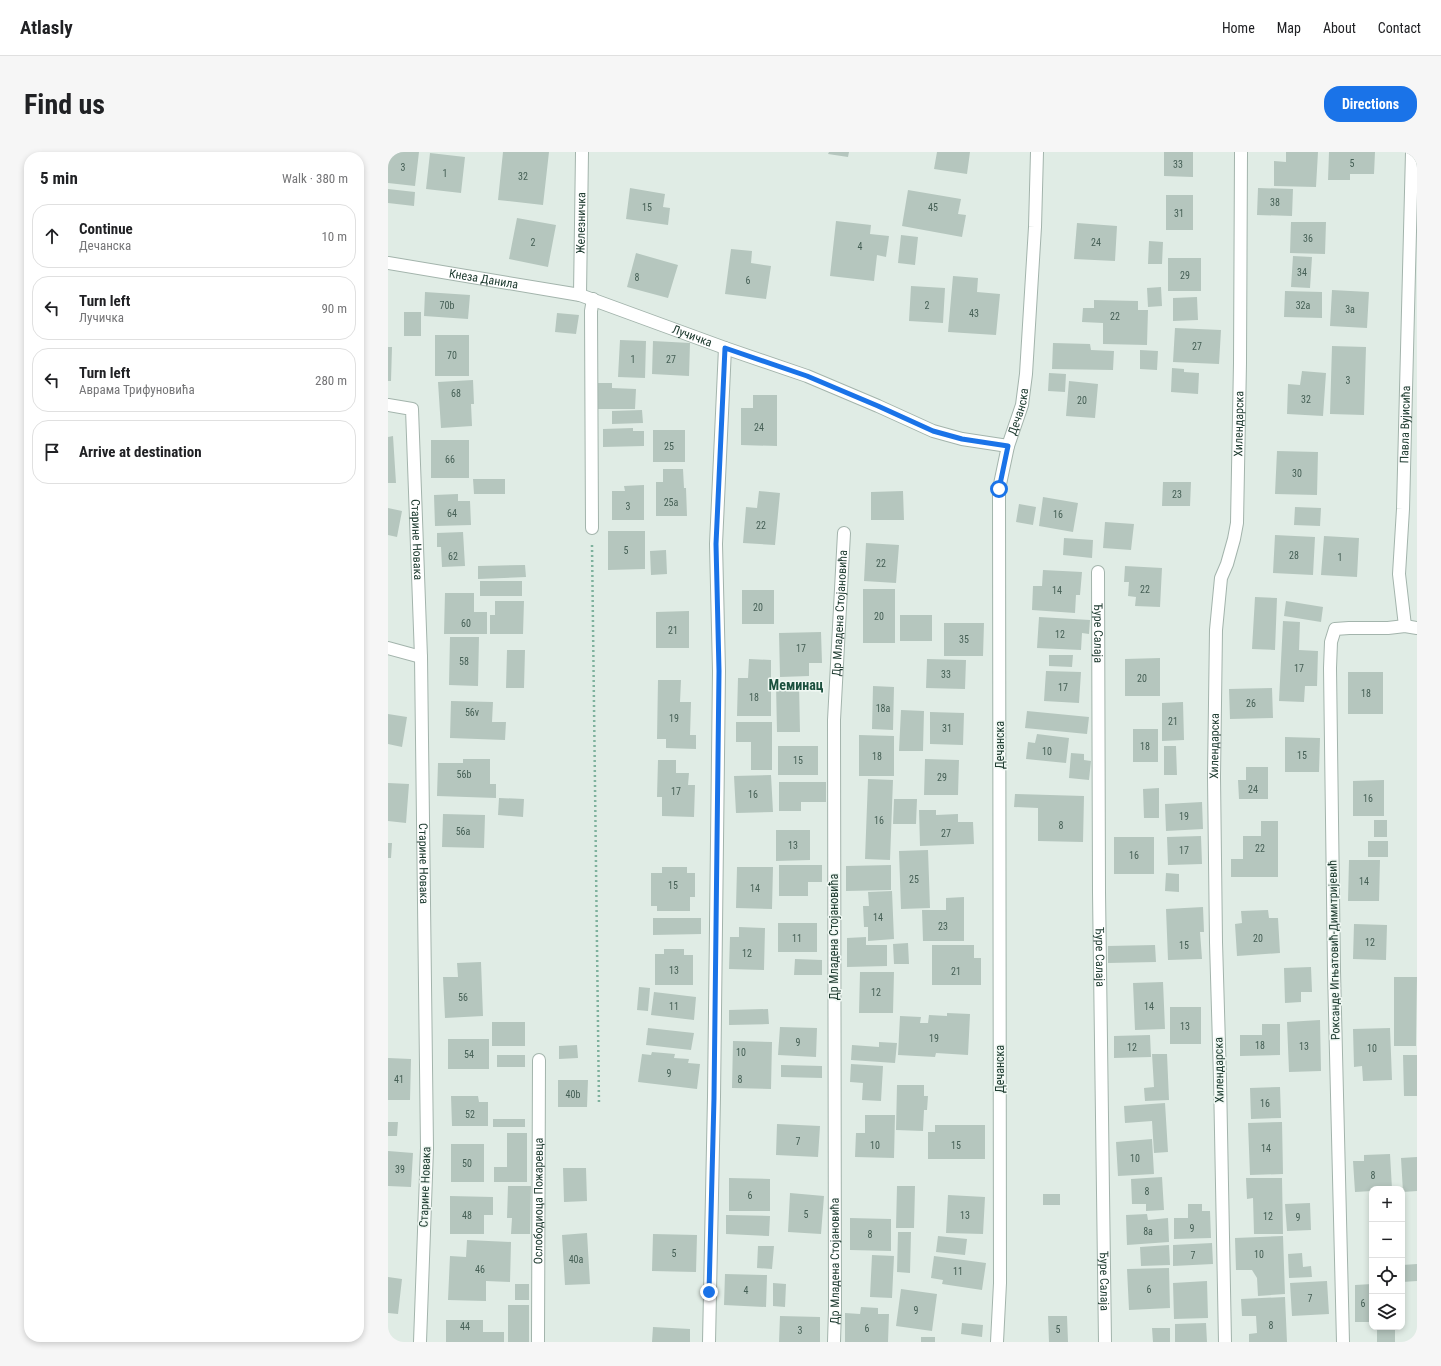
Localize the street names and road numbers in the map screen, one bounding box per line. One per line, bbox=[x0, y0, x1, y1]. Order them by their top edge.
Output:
street label: Железничка bbox=[574, 192, 588, 254]
street label: Кнеза Данила bbox=[448, 266, 520, 292]
street label: Лучичка bbox=[670, 322, 714, 350]
street label: Павла Вујисића bbox=[1397, 385, 1413, 464]
street label: Дечанска bbox=[1005, 387, 1031, 437]
street label: Хилендарска bbox=[1231, 391, 1246, 457]
street label: Старине Новака bbox=[408, 499, 425, 581]
street label: Др Младена Стојановића bbox=[829, 549, 850, 677]
street label: Ђуре Салаја bbox=[1091, 603, 1105, 663]
street label: Хилендарска bbox=[1207, 713, 1222, 779]
street label: Дечанска bbox=[993, 721, 1007, 769]
street label: Старине Новака bbox=[416, 823, 431, 904]
street label: Роксанде Игњатовић-Димитријевић bbox=[1325, 860, 1343, 1040]
street label: Др Младена Стојановића bbox=[827, 874, 841, 1000]
street label: Ђуре Салаја bbox=[1092, 927, 1107, 987]
street label: Хилендарска bbox=[1211, 1037, 1227, 1103]
street label: Дечанска bbox=[993, 1045, 1007, 1093]
street label: Ослободиоца Пожаревца bbox=[531, 1137, 546, 1264]
street label: Старине Новака bbox=[417, 1146, 433, 1228]
street label: Др Младена Стојановића bbox=[828, 1197, 842, 1324]
street label: Ђуре Салаја bbox=[1097, 1251, 1112, 1311]

